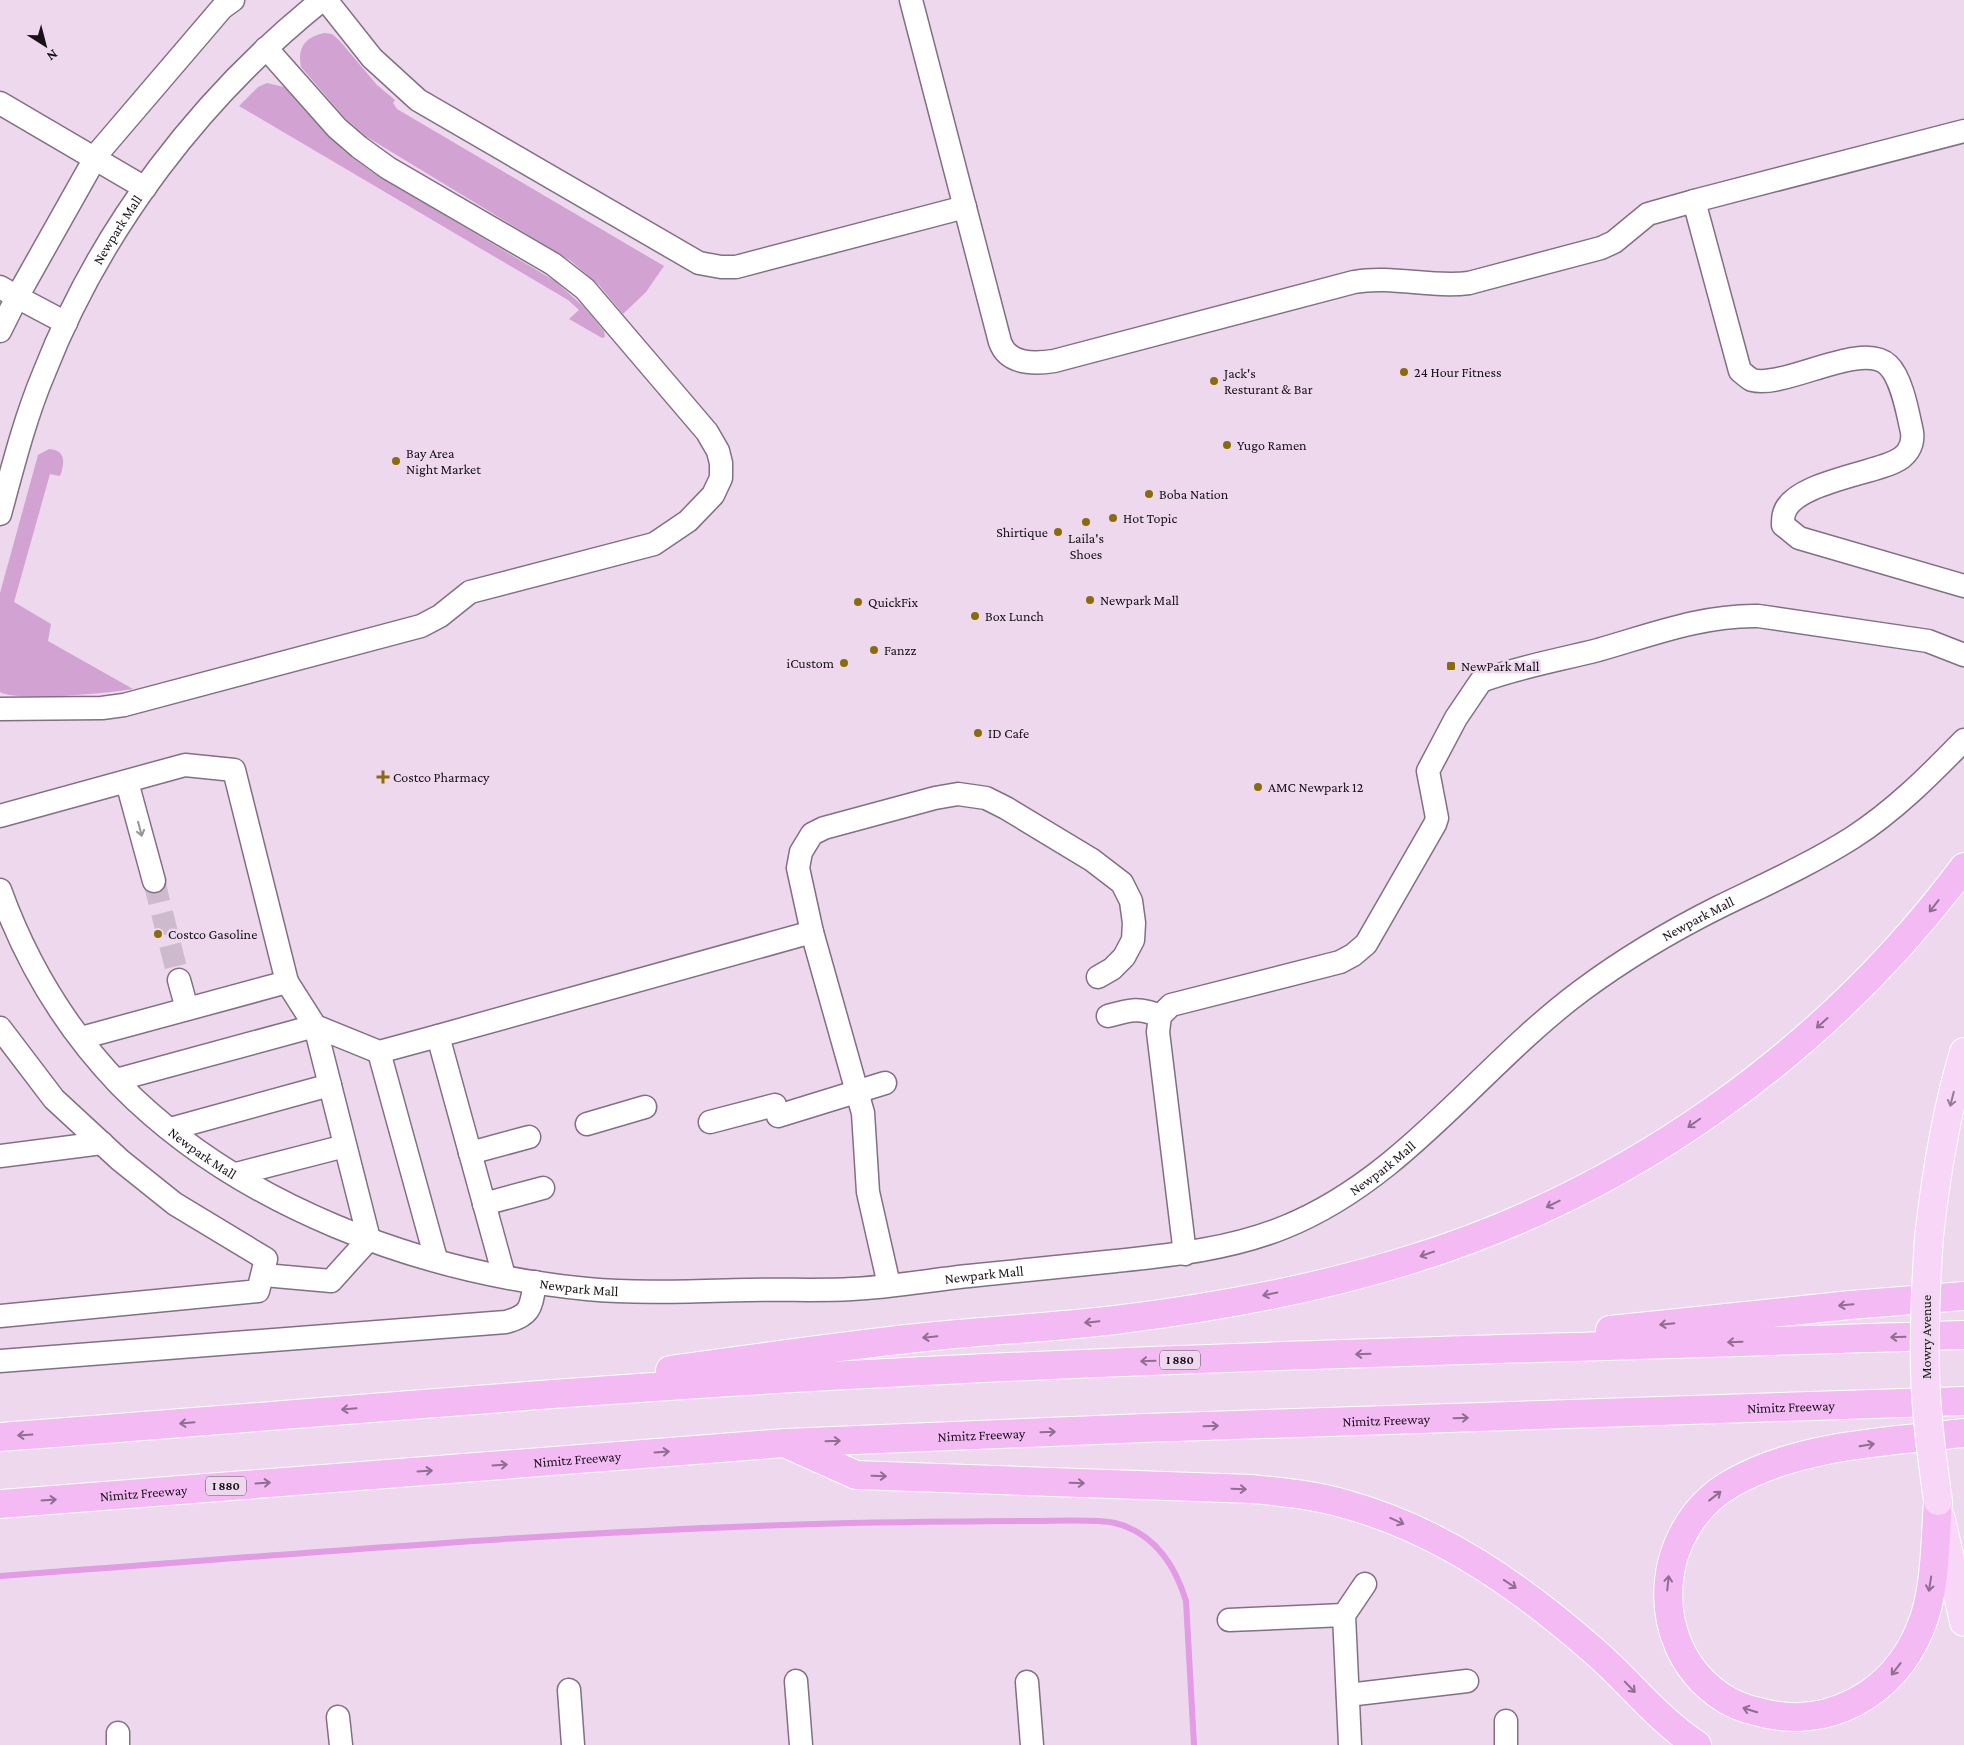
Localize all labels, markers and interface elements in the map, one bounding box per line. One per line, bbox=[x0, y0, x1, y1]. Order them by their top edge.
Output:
north arrow bbox=[20, 20, 70, 70]
text: N bbox=[44, 46, 61, 65]
street label: Newpark Mall bbox=[89, 192, 145, 267]
place label: 24 Hour Fitness bbox=[1414, 364, 1501, 380]
place label: Jack's Resturant & Bar bbox=[1222, 365, 1313, 397]
marker: 24 Hour Fitness bbox=[1398, 366, 1410, 378]
marker: Jack's Resturant & Bar bbox=[1208, 375, 1220, 387]
place label: Yugo Ramen bbox=[1237, 437, 1307, 453]
marker: Yugo Ramen bbox=[1221, 439, 1233, 451]
place label: Bay Area Night Market bbox=[406, 445, 481, 477]
marker: Bay Area Night Market bbox=[390, 455, 402, 467]
place label: Boba Nation bbox=[1159, 486, 1229, 502]
marker: Boba Nation bbox=[1143, 488, 1155, 500]
place label: Hot Topic bbox=[1123, 510, 1177, 526]
marker: Hot Topic bbox=[1107, 512, 1119, 524]
marker: Laila's Shoes bbox=[1080, 516, 1092, 528]
place label: Shirtique bbox=[996, 524, 1048, 540]
marker: Shirtique bbox=[1052, 526, 1064, 538]
place label: Laila's Shoes bbox=[1068, 530, 1104, 562]
place label: Newpark Mall bbox=[1100, 592, 1179, 608]
place label: QuickFix bbox=[868, 594, 918, 610]
marker: Newpark Mall bbox=[1084, 594, 1096, 606]
marker: QuickFix bbox=[852, 596, 864, 608]
place label: Box Lunch bbox=[985, 608, 1044, 624]
marker: Box Lunch bbox=[969, 610, 981, 622]
place label: Fanzz bbox=[884, 642, 917, 658]
marker: Fanzz bbox=[868, 644, 880, 656]
place label: iCustom bbox=[786, 655, 834, 671]
marker: iCustom bbox=[838, 657, 850, 669]
place label: NewPark Mall bbox=[1461, 658, 1540, 674]
marker: NewPark Mall bbox=[1445, 660, 1457, 672]
place label: ID Cafe bbox=[988, 725, 1029, 741]
marker: ID Cafe bbox=[972, 727, 984, 739]
place label: Costco Pharmacy bbox=[393, 769, 490, 785]
marker: Costco Pharmacy bbox=[377, 771, 389, 783]
place label: AMC Newpark 12 bbox=[1268, 779, 1364, 795]
marker: AMC Newpark 12 bbox=[1252, 781, 1264, 793]
one-way arrow bbox=[135, 820, 145, 836]
street label: Newpark Mall bbox=[1659, 893, 1737, 944]
one-way arrow bbox=[1929, 899, 1940, 912]
place label: Costco Gasoline bbox=[168, 926, 257, 942]
marker: Costco Gasoline bbox=[152, 928, 164, 940]
one-way arrow bbox=[1816, 1017, 1829, 1029]
one-way arrow bbox=[1946, 1090, 1956, 1106]
one-way arrow bbox=[1687, 1118, 1701, 1128]
street label: Newpark Mall bbox=[166, 1124, 240, 1182]
street label: Newpark Mall bbox=[1346, 1137, 1419, 1198]
one-way arrow bbox=[1546, 1199, 1561, 1209]
one-way arrow bbox=[1420, 1250, 1435, 1259]
street label: Newpark Mall bbox=[944, 1262, 1024, 1287]
street label: Newpark Mall bbox=[539, 1275, 619, 1299]
one-way arrow bbox=[1262, 1290, 1278, 1299]
street label: Mowry Avenue bbox=[1918, 1295, 1934, 1379]
one-way arrow bbox=[1838, 1300, 1854, 1310]
one-way arrow bbox=[1084, 1318, 1100, 1327]
one-way arrow bbox=[1659, 1319, 1675, 1329]
one-way arrow bbox=[923, 1332, 939, 1342]
one-way arrow bbox=[1890, 1332, 1906, 1342]
one-way arrow bbox=[1728, 1338, 1744, 1347]
road number: I 880 bbox=[1160, 1350, 1200, 1370]
one-way arrow bbox=[1355, 1350, 1371, 1359]
one-way arrow bbox=[1140, 1356, 1156, 1366]
street label: Nimitz Freeway bbox=[1747, 1397, 1836, 1416]
one-way arrow bbox=[342, 1405, 358, 1414]
street label: Nimitz Freeway bbox=[1342, 1411, 1431, 1429]
one-way arrow bbox=[1452, 1413, 1468, 1423]
one-way arrow bbox=[180, 1418, 196, 1428]
one-way arrow bbox=[1202, 1421, 1218, 1430]
street label: Nimitz Freeway bbox=[937, 1425, 1026, 1445]
one-way arrow bbox=[1040, 1427, 1056, 1436]
one-way arrow bbox=[18, 1431, 34, 1440]
one-way arrow bbox=[825, 1436, 841, 1446]
one-way arrow bbox=[1858, 1439, 1874, 1449]
street label: Nimitz Freeway bbox=[533, 1448, 622, 1471]
one-way arrow bbox=[654, 1448, 670, 1457]
one-way arrow bbox=[492, 1460, 508, 1470]
one-way arrow bbox=[417, 1466, 433, 1475]
one-way arrow bbox=[871, 1471, 887, 1480]
road number: I 880 bbox=[206, 1476, 246, 1495]
one-way arrow bbox=[1068, 1478, 1084, 1488]
one-way arrow bbox=[255, 1479, 271, 1488]
street label: Nimitz Freeway bbox=[99, 1481, 189, 1504]
one-way arrow bbox=[1230, 1484, 1247, 1494]
one-way arrow bbox=[1708, 1491, 1721, 1502]
one-way arrow bbox=[40, 1495, 56, 1505]
one-way arrow bbox=[1389, 1517, 1404, 1527]
one-way arrow bbox=[1663, 1576, 1673, 1592]
one-way arrow bbox=[1925, 1576, 1935, 1592]
one-way arrow bbox=[1503, 1579, 1517, 1589]
one-way arrow bbox=[1891, 1662, 1901, 1676]
one-way arrow bbox=[1623, 1681, 1635, 1693]
one-way arrow bbox=[1742, 1704, 1758, 1714]

